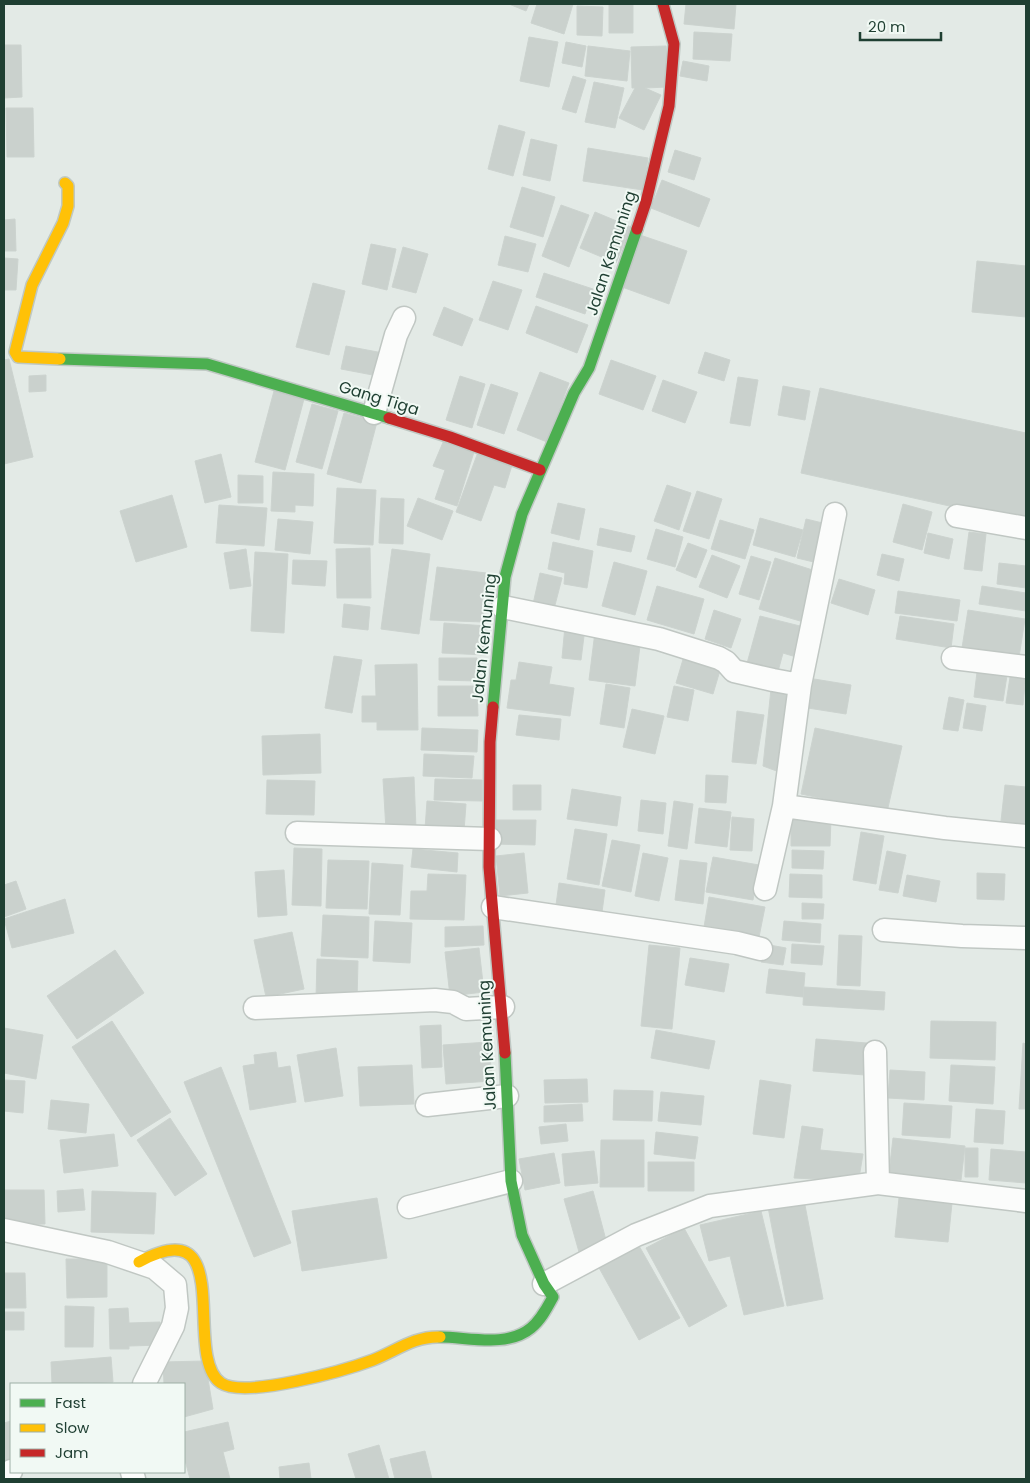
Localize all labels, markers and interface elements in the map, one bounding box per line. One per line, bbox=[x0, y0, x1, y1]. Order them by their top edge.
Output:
scale bar bbox=[860, 10, 941, 42]
text: 20 m bbox=[868, 16, 906, 37]
street label: Jalan Kemuning bbox=[580, 188, 642, 318]
street label: Gang Tiga bbox=[336, 375, 422, 421]
street label: Jalan Kemuning bbox=[466, 572, 502, 704]
street label: Jalan Kemuning bbox=[472, 979, 502, 1111]
legend bbox=[10, 1383, 185, 1473]
text: Fast bbox=[55, 1392, 86, 1413]
text: Slow bbox=[55, 1417, 90, 1438]
text: Jam bbox=[55, 1442, 89, 1463]

